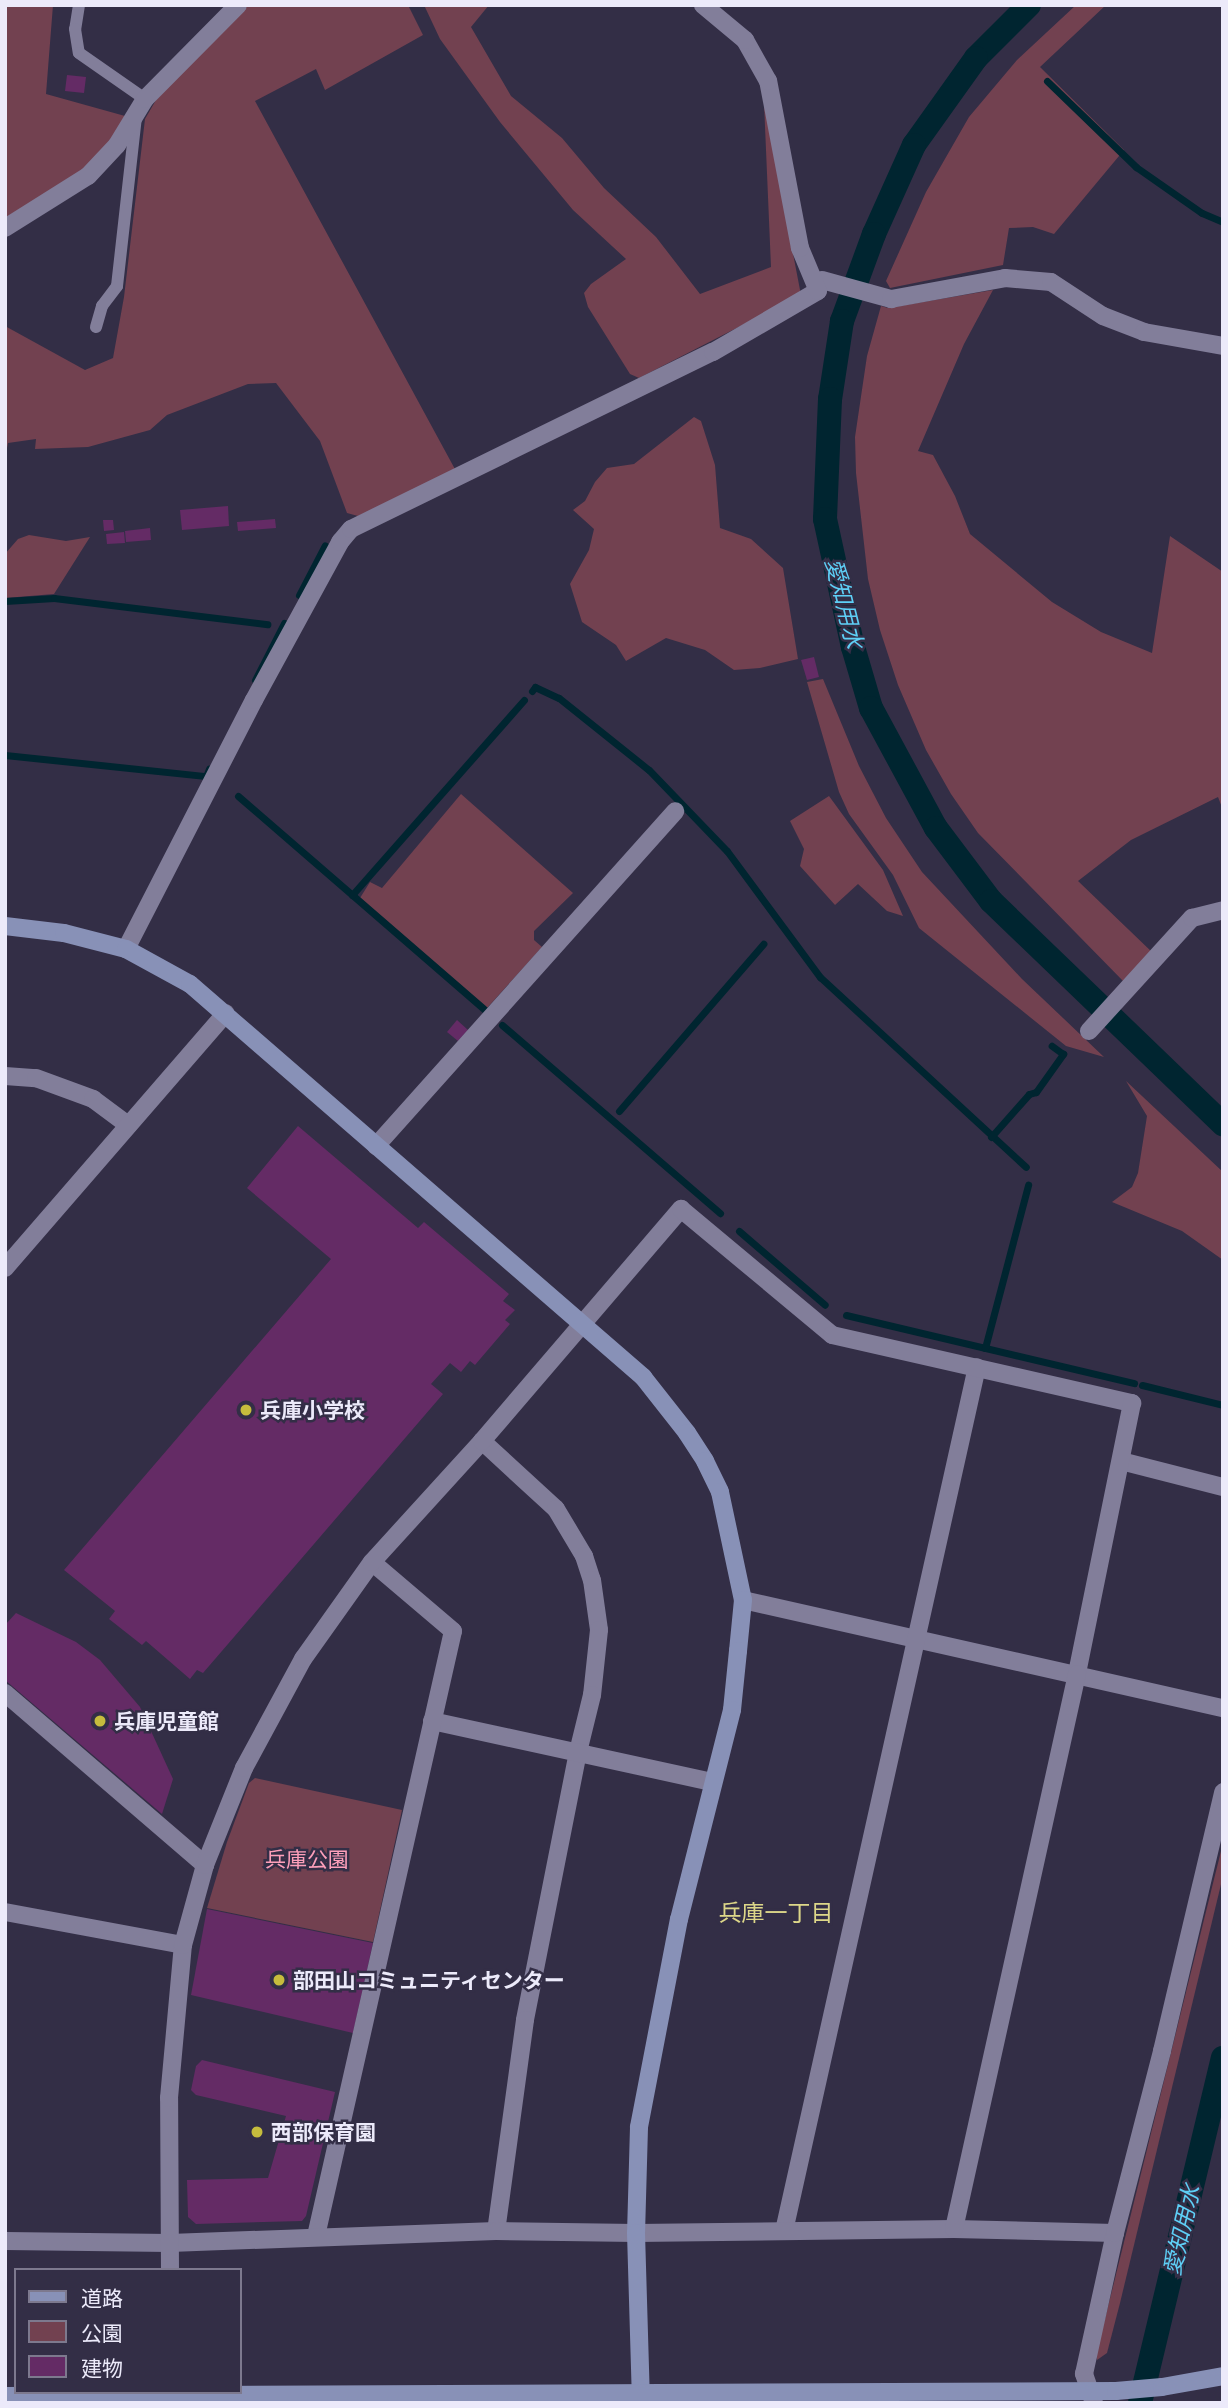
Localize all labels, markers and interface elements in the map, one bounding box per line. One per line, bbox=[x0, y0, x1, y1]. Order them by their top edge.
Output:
water label: 愛知用水 bbox=[820, 555, 870, 651]
place label: 兵庫小学校 bbox=[260, 1397, 365, 1423]
marker: 兵庫小学校 bbox=[238, 1402, 254, 1418]
place label: 兵庫児童館 bbox=[114, 1708, 219, 1734]
marker: 兵庫児童館 bbox=[92, 1713, 108, 1729]
park label: 兵庫公園 bbox=[265, 1846, 349, 1872]
district label: 兵庫一丁目 bbox=[719, 1898, 833, 1926]
place label: 部田山コミュニティセンター bbox=[293, 1967, 566, 1993]
marker: 部田山コミュニティセンター bbox=[271, 1972, 287, 1988]
place label: 西部保育園 bbox=[271, 2119, 376, 2145]
marker: 西部保育園 bbox=[249, 2124, 265, 2140]
water label: 愛知用水 bbox=[1157, 2182, 1205, 2278]
legend bbox=[14, 2268, 242, 2394]
text: 道路 bbox=[81, 2284, 123, 2312]
text: 公園 bbox=[81, 2319, 123, 2347]
text: 建物 bbox=[81, 2354, 123, 2382]

